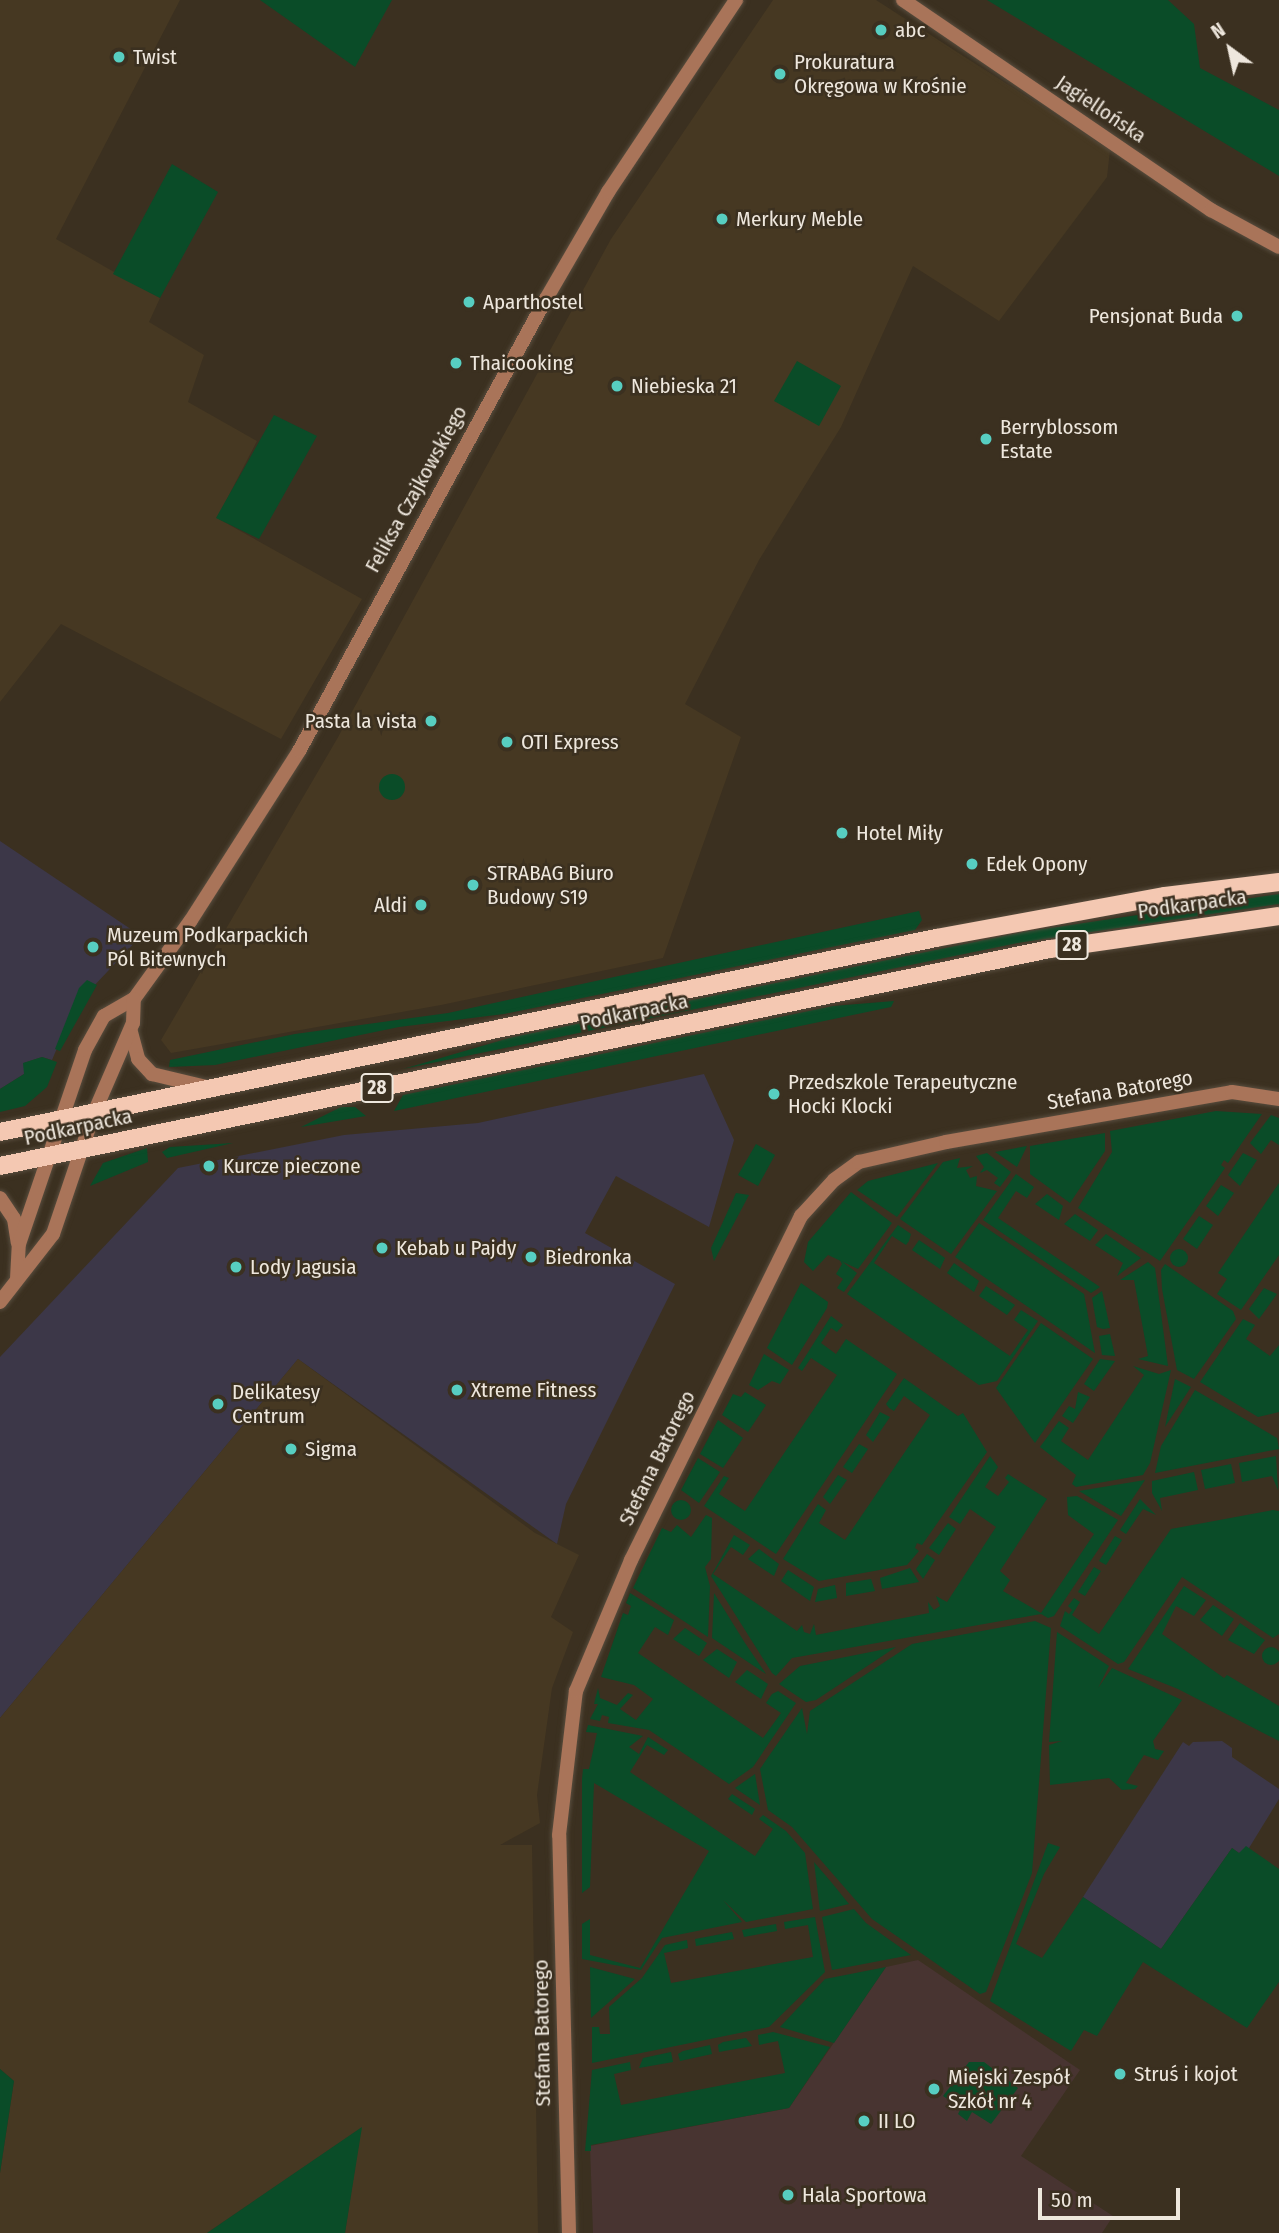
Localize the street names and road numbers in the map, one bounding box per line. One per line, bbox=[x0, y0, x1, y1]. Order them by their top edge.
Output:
street label: Jagiellońska bbox=[1051, 70, 1151, 148]
street label: Feliksa Czajkowskiego bbox=[360, 401, 472, 577]
street label: Podkarpacka bbox=[1136, 884, 1248, 924]
road number: 28 bbox=[1054, 930, 1090, 960]
street label: Podkarpacka bbox=[578, 988, 690, 1036]
street label: Stefana Batorego bbox=[1045, 1065, 1195, 1115]
road number: 28 bbox=[360, 1072, 394, 1104]
street label: Podkarpacka bbox=[22, 1103, 134, 1151]
street label: Stefana Batorego bbox=[613, 1386, 701, 1530]
street label: Stefana Batorego bbox=[528, 1959, 556, 2107]

